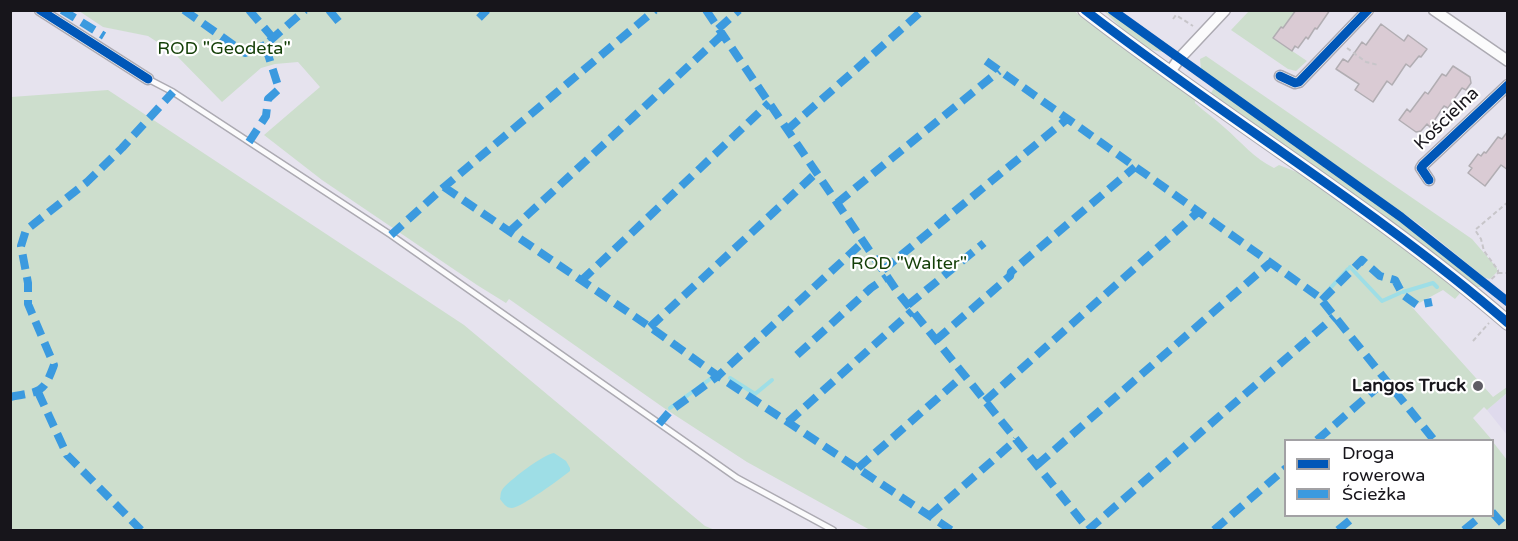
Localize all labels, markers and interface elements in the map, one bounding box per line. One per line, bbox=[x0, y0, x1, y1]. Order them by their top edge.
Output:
park label: ROD "Geodeta" bbox=[157, 38, 291, 60]
street label: Kościelna bbox=[1410, 83, 1484, 155]
park label: ROD "Walter" bbox=[851, 253, 967, 275]
place label: Langos Truck bbox=[1352, 375, 1466, 397]
marker: Langos Truck bbox=[1471, 379, 1485, 393]
legend bbox=[1284, 439, 1494, 517]
text: Droga rowerowa bbox=[1342, 442, 1425, 486]
text: Ścieżka bbox=[1342, 483, 1406, 505]

